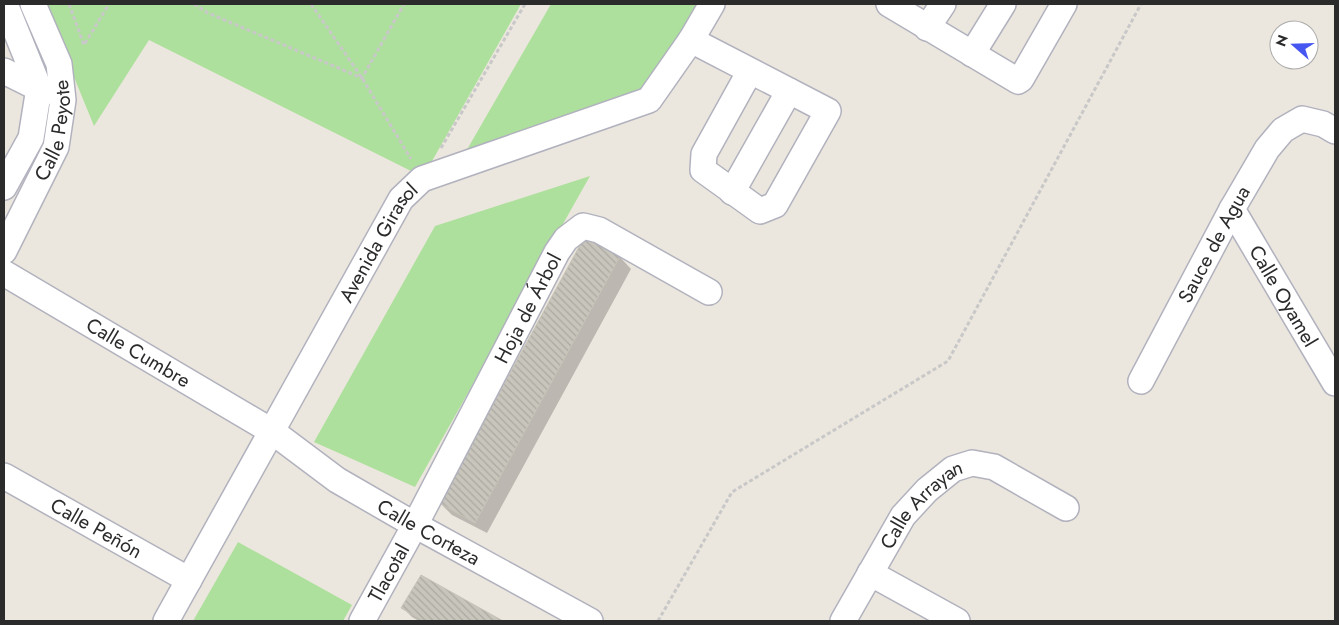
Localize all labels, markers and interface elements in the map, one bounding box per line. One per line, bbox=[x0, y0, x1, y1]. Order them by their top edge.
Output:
north arrow bbox=[1269, 20, 1319, 70]
text: N bbox=[1270, 32, 1293, 49]
street label: Calle Peyote bbox=[27, 78, 79, 186]
street label: Avenida Girasol bbox=[332, 176, 425, 308]
street label: Sauce de Agua bbox=[1171, 180, 1258, 308]
street label: Calle Oyamel bbox=[1242, 240, 1325, 353]
street label: Hoja de Árbol bbox=[488, 248, 569, 369]
street label: Calle Cumbre bbox=[80, 311, 196, 395]
street label: Calle Arrayan bbox=[873, 453, 966, 555]
street label: Calle Peñón bbox=[45, 491, 147, 566]
street label: Calle Corteza bbox=[372, 492, 485, 573]
street label: Tlacotal bbox=[361, 538, 417, 608]

